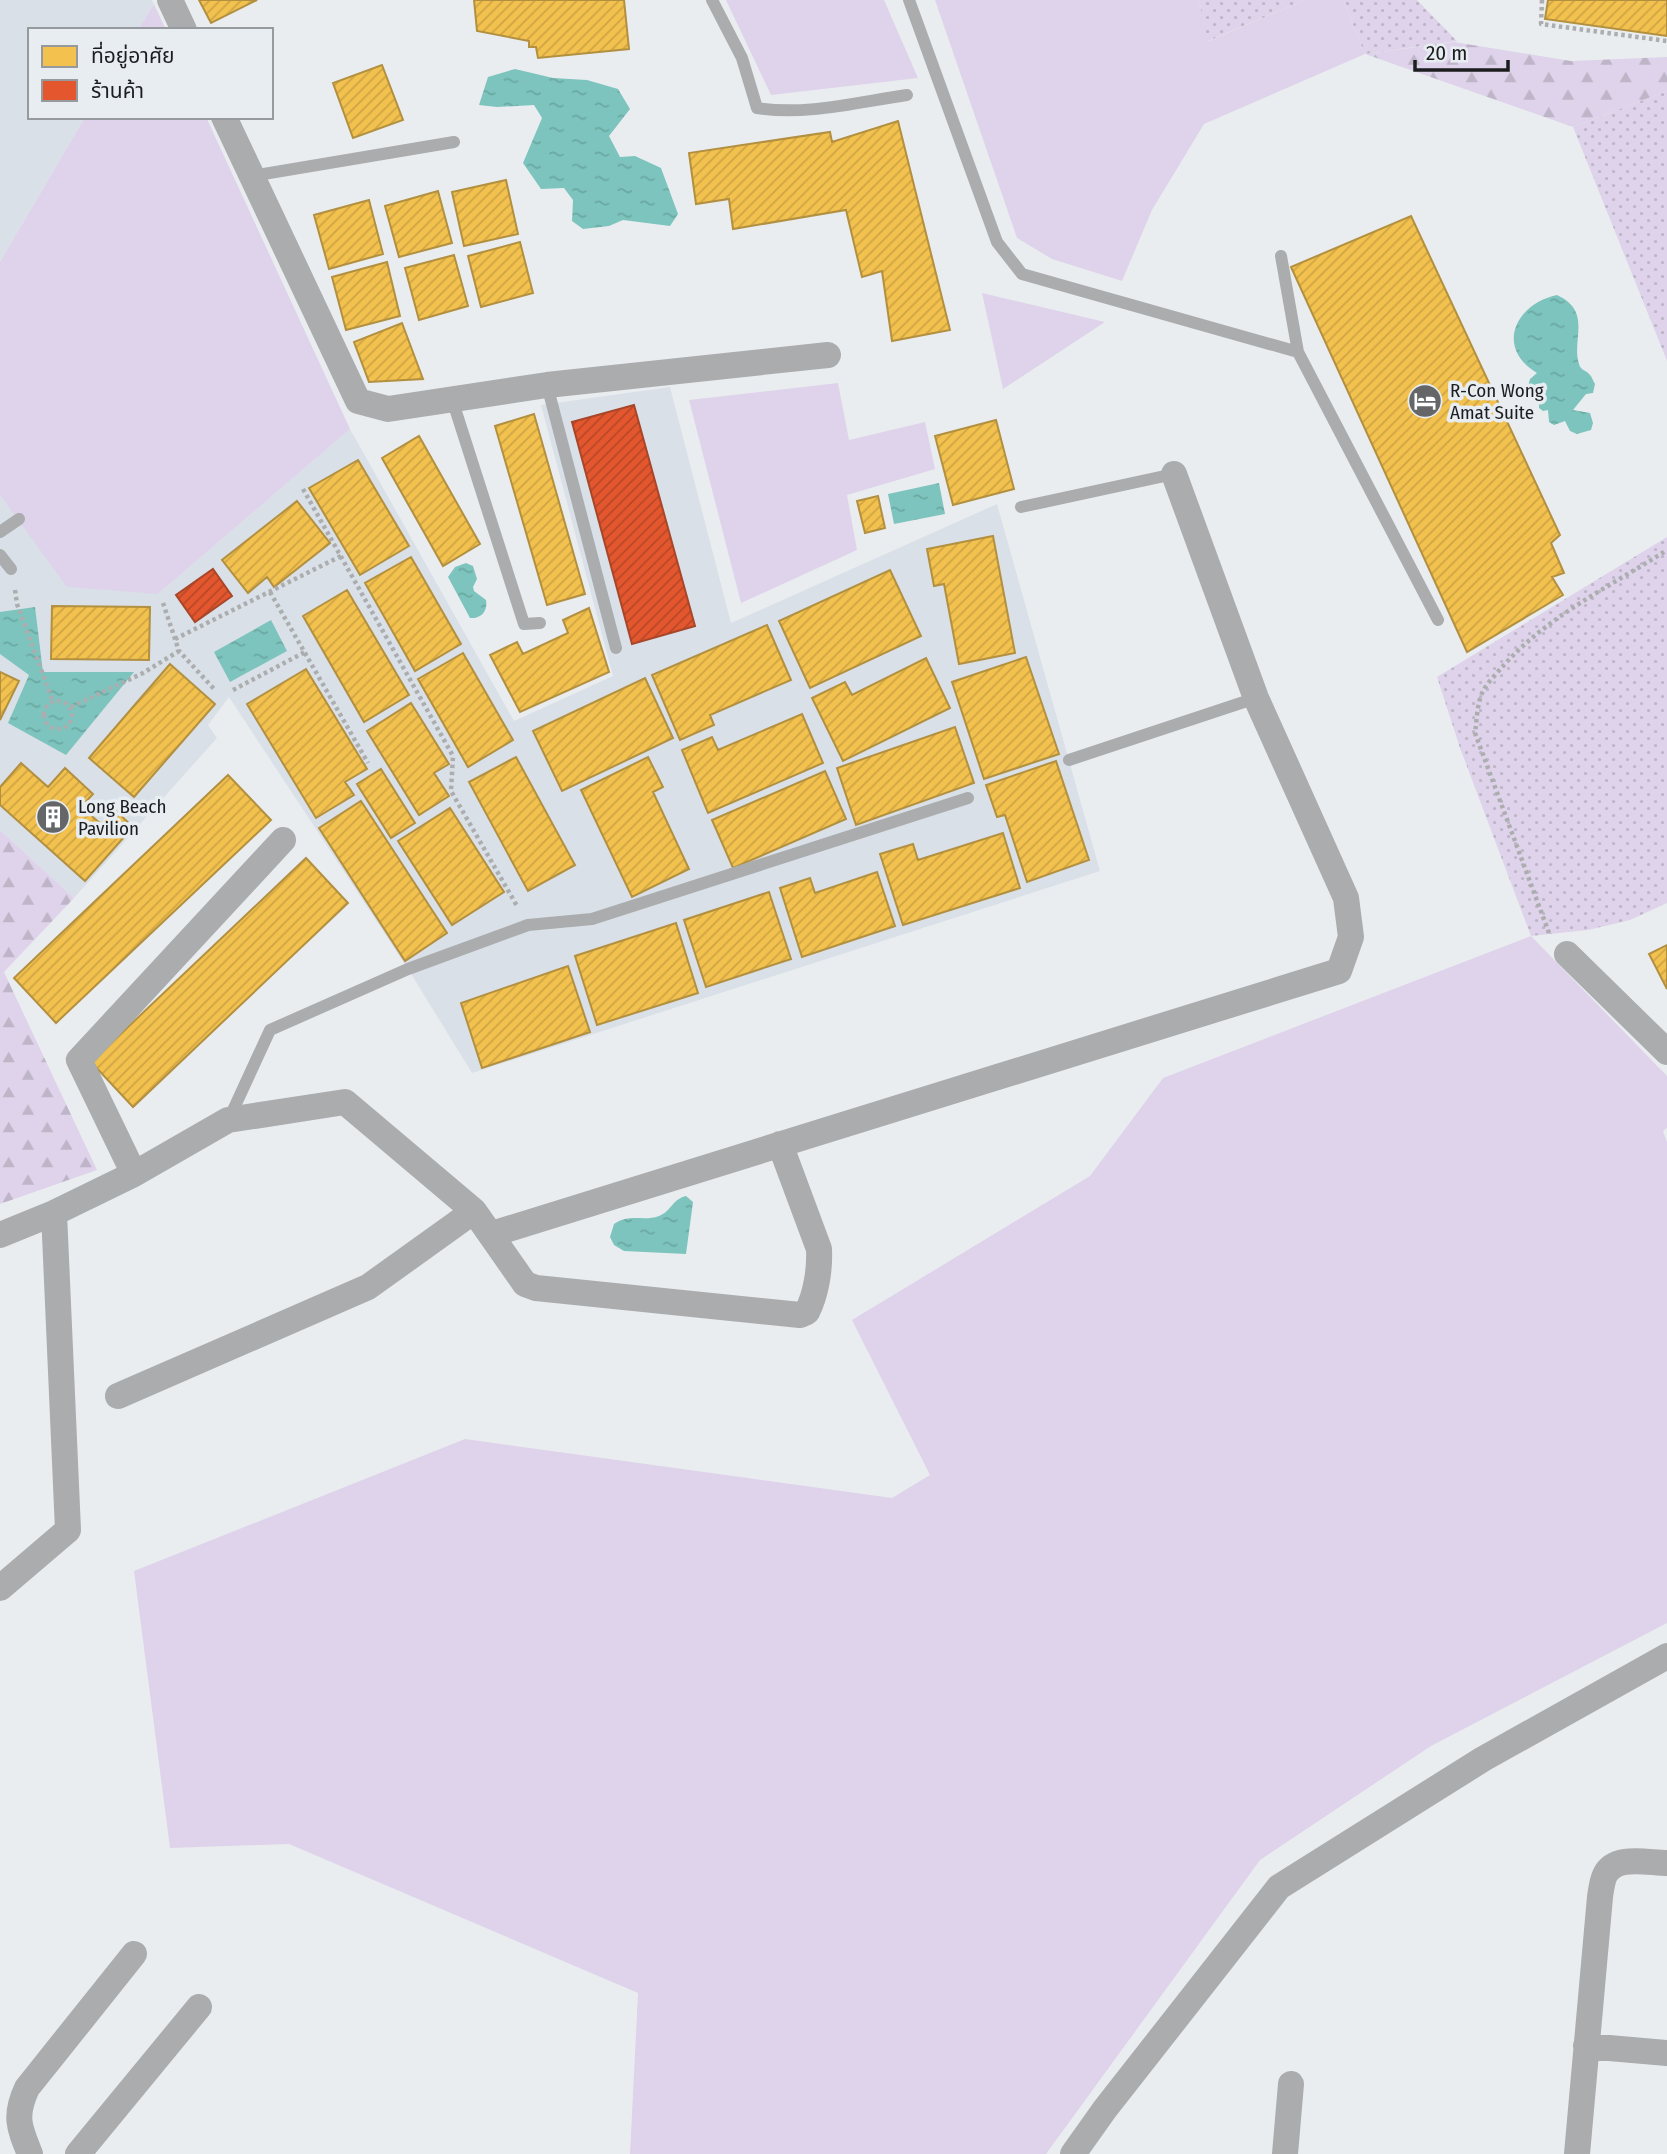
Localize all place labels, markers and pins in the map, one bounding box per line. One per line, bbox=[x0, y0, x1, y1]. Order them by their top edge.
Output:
place label: R-Con Wong Amat Suite bbox=[1450, 379, 1544, 424]
hotel icon: R-Con Wong Amat Suite bbox=[1406, 382, 1444, 420]
place label: Long Beach Pavilion bbox=[78, 795, 166, 840]
building icon: Long Beach Pavilion bbox=[34, 798, 72, 836]

